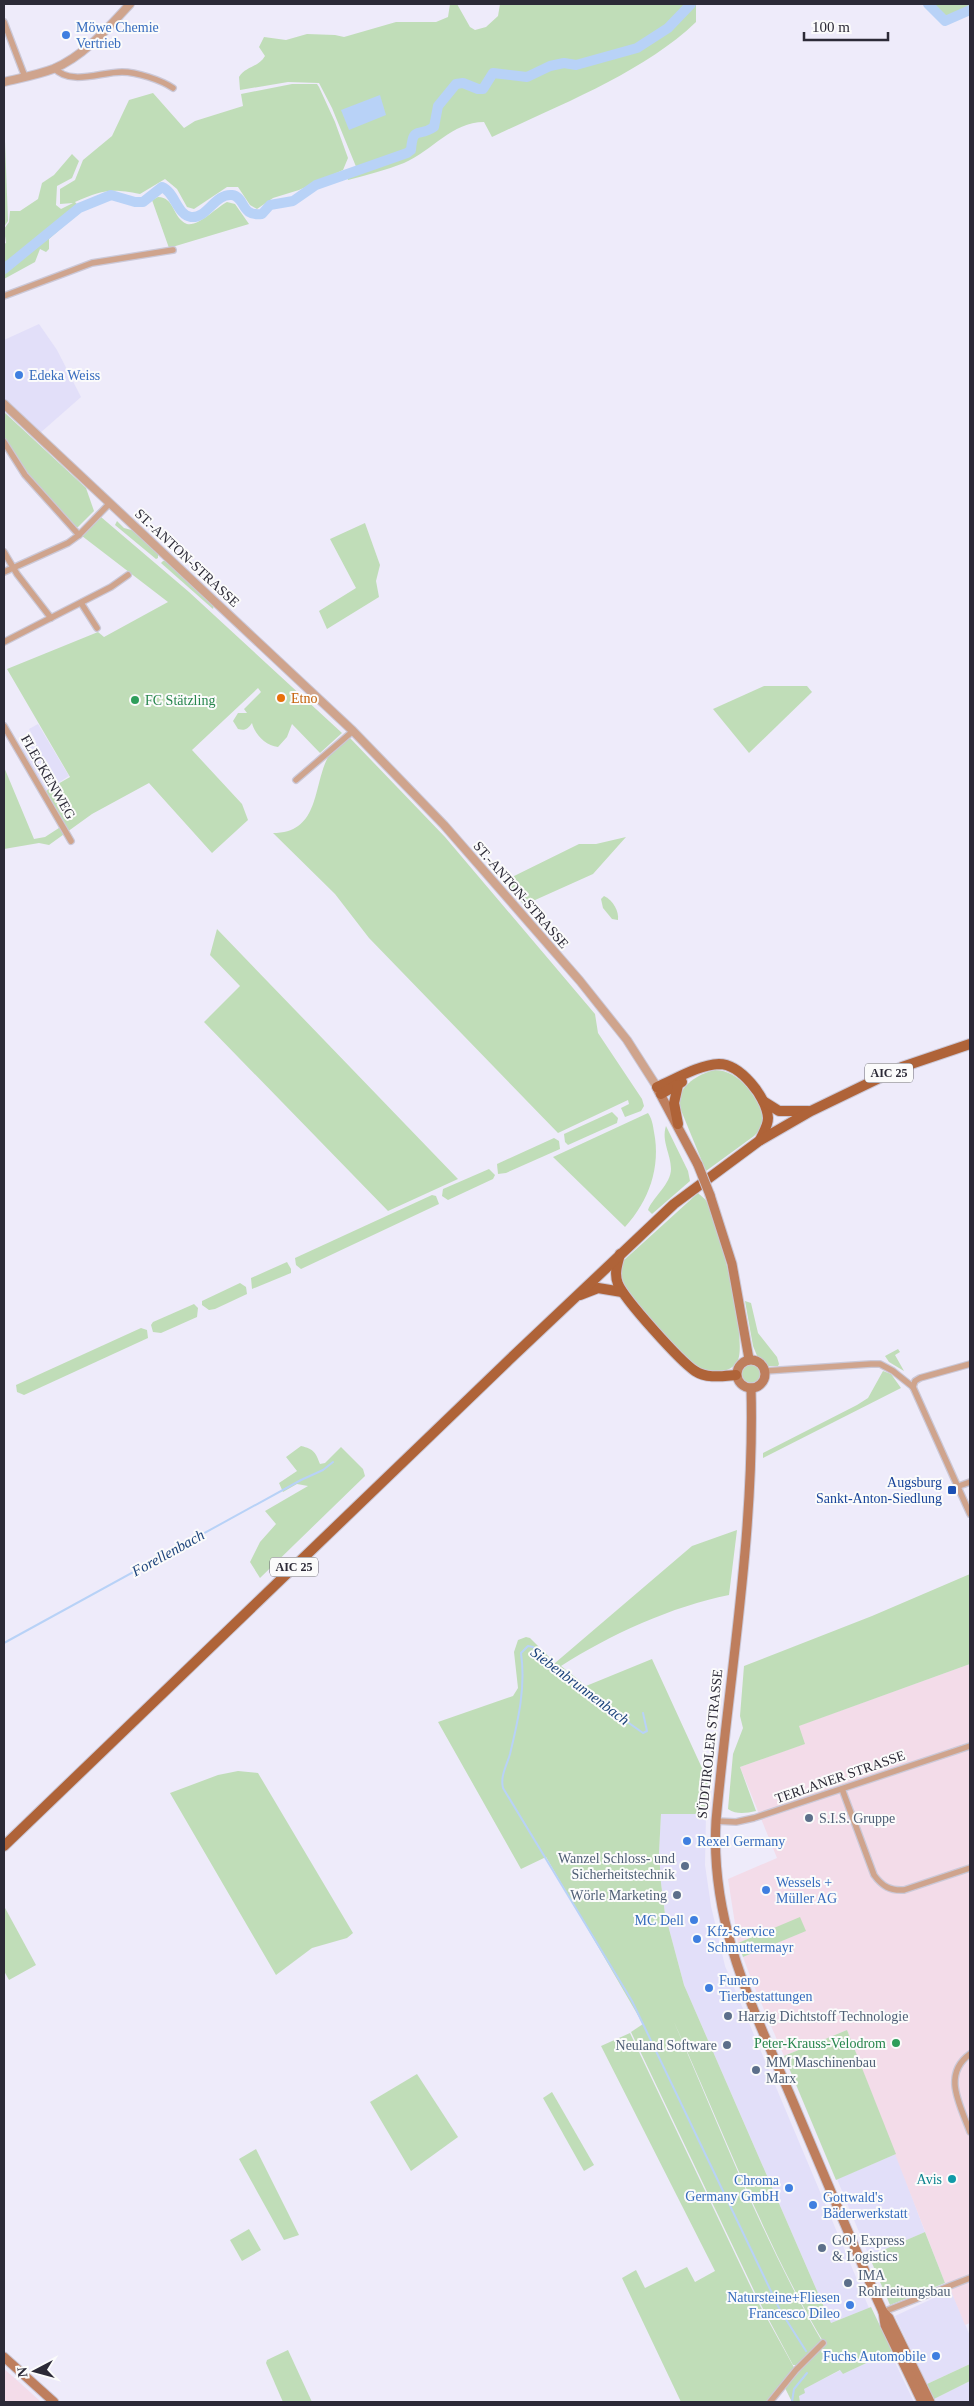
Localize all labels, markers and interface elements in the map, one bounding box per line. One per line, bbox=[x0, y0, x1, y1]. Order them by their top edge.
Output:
scale bar bbox=[804, 10, 888, 42]
text: 100 m bbox=[812, 19, 850, 35]
place label: Möwe Chemie Vertrieb bbox=[76, 20, 159, 51]
marker: Möwe Chemie Vertrieb bbox=[60, 29, 72, 41]
place label: Edeka Weiss bbox=[29, 368, 100, 383]
marker: Edeka Weiss bbox=[13, 369, 25, 381]
street label: ST.-ANTON-STRASSE bbox=[132, 506, 242, 610]
place label: Etno bbox=[291, 691, 317, 706]
marker: Etno bbox=[275, 692, 287, 704]
place label: FC Stätzling bbox=[145, 693, 215, 708]
marker: FC Stätzling bbox=[129, 694, 141, 706]
street label: FLECKENWEG bbox=[18, 732, 78, 822]
street label: ST.-ANTON-STRASSE bbox=[470, 838, 572, 952]
road number: AIC 25 bbox=[865, 1064, 913, 1082]
place label: Augsburg Sankt-Anton-Siedlung bbox=[816, 1475, 942, 1506]
marker: Augsburg Sankt-Anton-Siedlung bbox=[946, 1484, 958, 1496]
water label: Forellenbach bbox=[128, 1527, 207, 1580]
road number: AIC 25 bbox=[270, 1558, 318, 1576]
water label: Siebenbrunnenbach bbox=[528, 1644, 632, 1728]
street label: SÜDTIROLER STRASSE bbox=[694, 1668, 725, 1820]
street label: TERLANER STRASSE bbox=[773, 1748, 907, 1806]
place label: S.I.S. Gruppe bbox=[819, 1811, 895, 1826]
marker: S.I.S. Gruppe bbox=[803, 1812, 815, 1824]
place label: Rexel Germany bbox=[697, 1834, 785, 1849]
marker: Rexel Germany bbox=[681, 1835, 693, 1847]
place label: Wanzel Schloss- und Sicherheitstechnik bbox=[558, 1851, 675, 1882]
marker: Wanzel Schloss- und Sicherheitstechnik bbox=[679, 1860, 691, 1872]
place label: Wessels + Müller AG bbox=[776, 1875, 837, 1906]
marker: Wessels + Müller AG bbox=[760, 1884, 772, 1896]
place label: Wörle Marketing bbox=[570, 1888, 667, 1903]
marker: Wörle Marketing bbox=[671, 1889, 683, 1901]
place label: MC Dell bbox=[635, 1913, 684, 1928]
marker: MC Dell bbox=[688, 1914, 700, 1926]
place label: Kfz-Service Schmuttermayr bbox=[707, 1924, 794, 1955]
marker: Kfz-Service Schmuttermayr bbox=[691, 1933, 703, 1945]
place label: Funero Tierbestattungen bbox=[719, 1973, 813, 2004]
marker: Funero Tierbestattungen bbox=[703, 1982, 715, 1994]
place label: Harzig Dichtstoff Technologie bbox=[738, 2009, 908, 2024]
marker: Harzig Dichtstoff Technologie bbox=[722, 2010, 734, 2022]
place label: Peter-Krauss-Velodrom bbox=[754, 2036, 886, 2051]
marker: Peter-Krauss-Velodrom bbox=[890, 2037, 902, 2049]
place label: Neuland Software bbox=[616, 2038, 717, 2053]
marker: Neuland Software bbox=[721, 2039, 733, 2051]
place label: MM Maschinenbau Marx bbox=[766, 2055, 876, 2086]
marker: MM Maschinenbau Marx bbox=[750, 2064, 762, 2076]
place label: Avis bbox=[917, 2172, 942, 2187]
place label: Chroma Germany GmbH bbox=[685, 2173, 780, 2204]
marker: Avis bbox=[946, 2173, 958, 2185]
marker: Chroma Germany GmbH bbox=[783, 2182, 795, 2194]
place label: Gottwald's Bäderwerkstatt bbox=[823, 2190, 908, 2221]
marker: Gottwald's Bäderwerkstatt bbox=[807, 2199, 819, 2211]
place label: GO! Express & Logistics bbox=[832, 2233, 905, 2264]
marker: GO! Express & Logistics bbox=[816, 2242, 828, 2254]
place label: IMA Rohrleitungsbau bbox=[858, 2268, 951, 2299]
marker: IMA Rohrleitungsbau bbox=[842, 2277, 854, 2289]
place label: Natursteine+Fliesen Francesco Dileo bbox=[727, 2290, 840, 2321]
marker: Natursteine+Fliesen Francesco Dileo bbox=[844, 2299, 856, 2311]
north arrow bbox=[10, 2346, 60, 2396]
place label: Fuchs Automobile bbox=[823, 2349, 926, 2364]
marker: Fuchs Automobile bbox=[930, 2350, 942, 2362]
text: N bbox=[15, 2366, 31, 2378]

